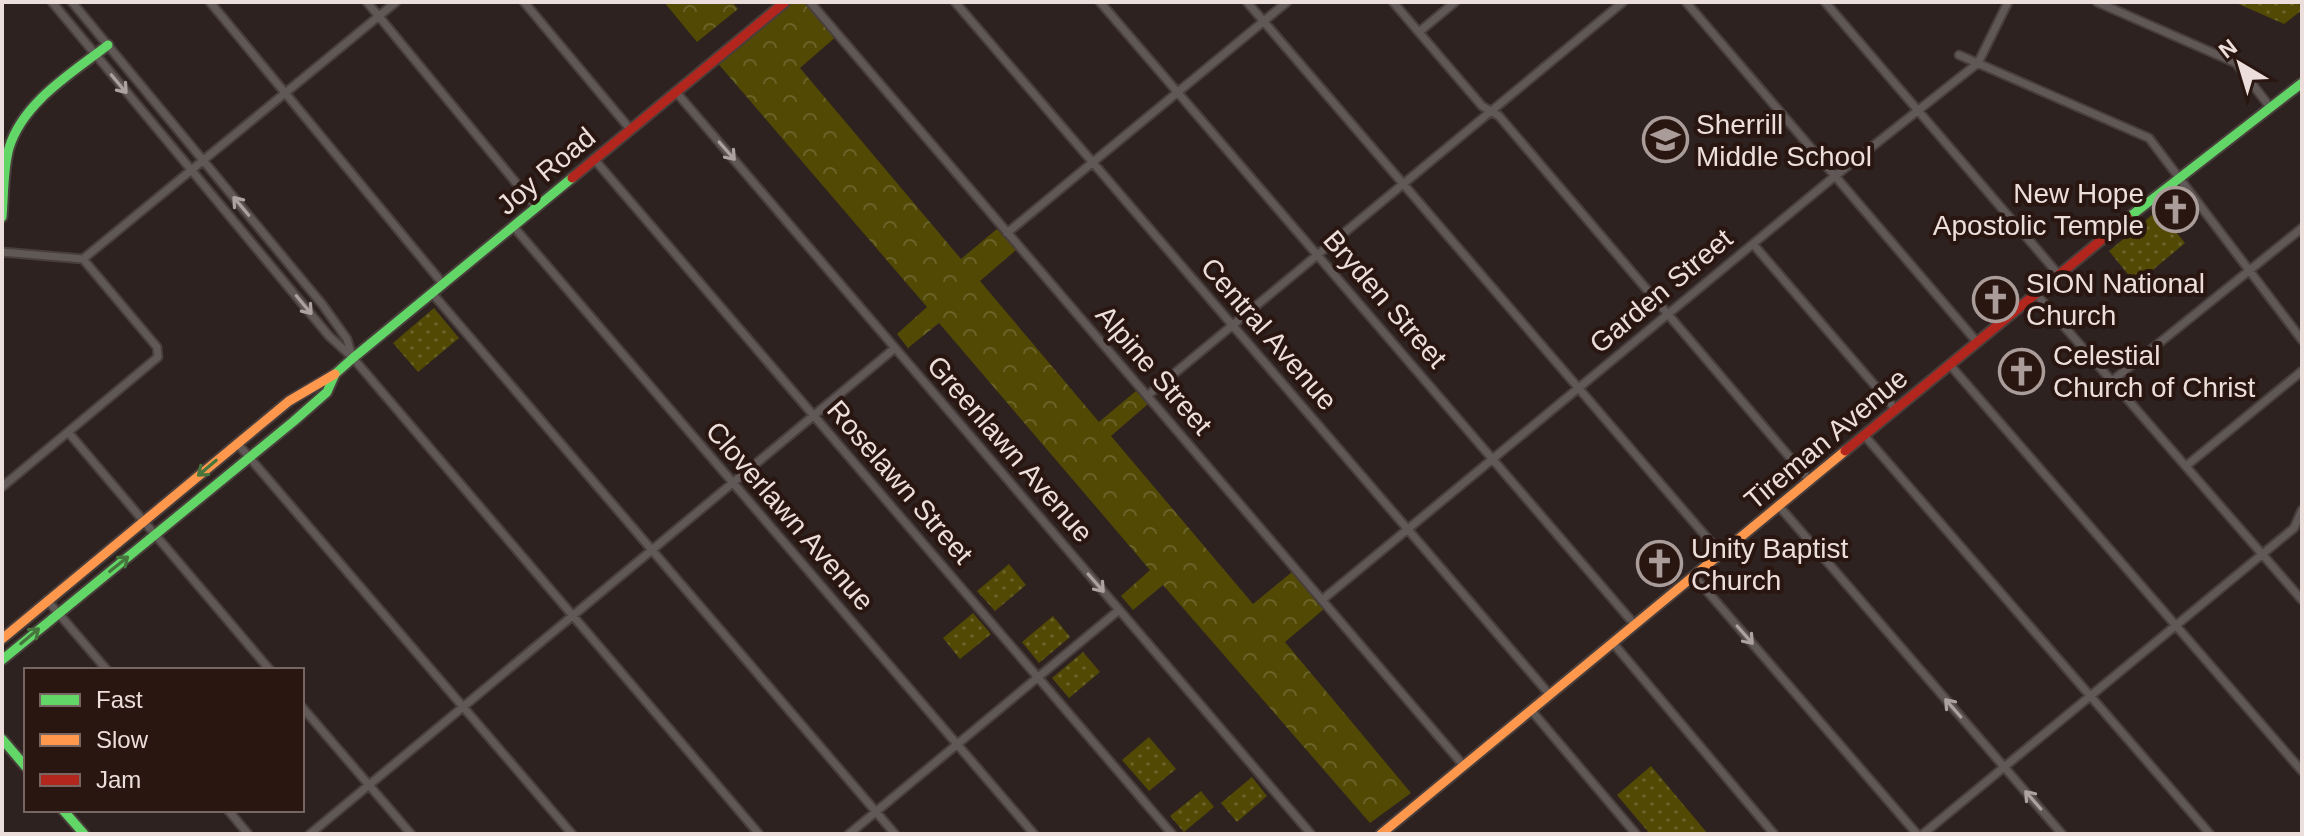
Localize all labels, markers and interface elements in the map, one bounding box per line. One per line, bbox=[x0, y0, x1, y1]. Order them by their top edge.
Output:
north arrow bbox=[2200, 24, 2280, 104]
text: N bbox=[2214, 34, 2242, 63]
one-way arrow bbox=[110, 73, 128, 93]
place label: Sherrill Middle School bbox=[1696, 109, 1872, 172]
school or university icon: Sherrill Middle School bbox=[1641, 116, 1689, 164]
street label: Joy Road bbox=[491, 121, 601, 221]
one-way arrow bbox=[718, 141, 736, 161]
place label: New Hope Apostolic Temple bbox=[1933, 178, 2144, 241]
church icon: New Hope Apostolic Temple bbox=[2151, 185, 2199, 233]
one-way arrow bbox=[233, 195, 251, 216]
street label: Garden Street bbox=[1584, 222, 1738, 359]
street label: Bryden Street bbox=[1317, 224, 1453, 374]
street label: Central Avenue bbox=[1195, 252, 1343, 416]
place label: SION National Church bbox=[2026, 268, 2205, 331]
church icon: SION National Church bbox=[1971, 275, 2019, 323]
one-way arrow bbox=[295, 294, 313, 315]
street label: Alpine Street bbox=[1090, 299, 1218, 441]
place label: Celestial Church of Christ bbox=[2053, 340, 2256, 403]
church icon: Celestial Church of Christ bbox=[1998, 347, 2046, 395]
street label: Greenlawn Avenue bbox=[921, 350, 1099, 548]
street label: Tireman Avenue bbox=[1739, 362, 1913, 516]
street label: Roselawn Street bbox=[821, 394, 979, 570]
street label: Cloverlawn Avenue bbox=[700, 416, 880, 616]
one-way arrow bbox=[197, 459, 218, 477]
place label: Unity Baptist Church bbox=[1691, 533, 1848, 596]
church icon: Unity Baptist Church bbox=[1636, 540, 1684, 588]
one-way arrow bbox=[108, 555, 129, 573]
one-way arrow bbox=[1087, 572, 1105, 592]
one-way arrow bbox=[1736, 624, 1754, 644]
one-way arrow bbox=[19, 627, 40, 645]
legend bbox=[24, 668, 304, 812]
text: Fast bbox=[96, 686, 143, 713]
one-way arrow bbox=[1944, 698, 1962, 719]
text: Slow bbox=[96, 726, 149, 753]
text: Jam bbox=[96, 766, 141, 793]
one-way arrow bbox=[2024, 791, 2042, 811]

